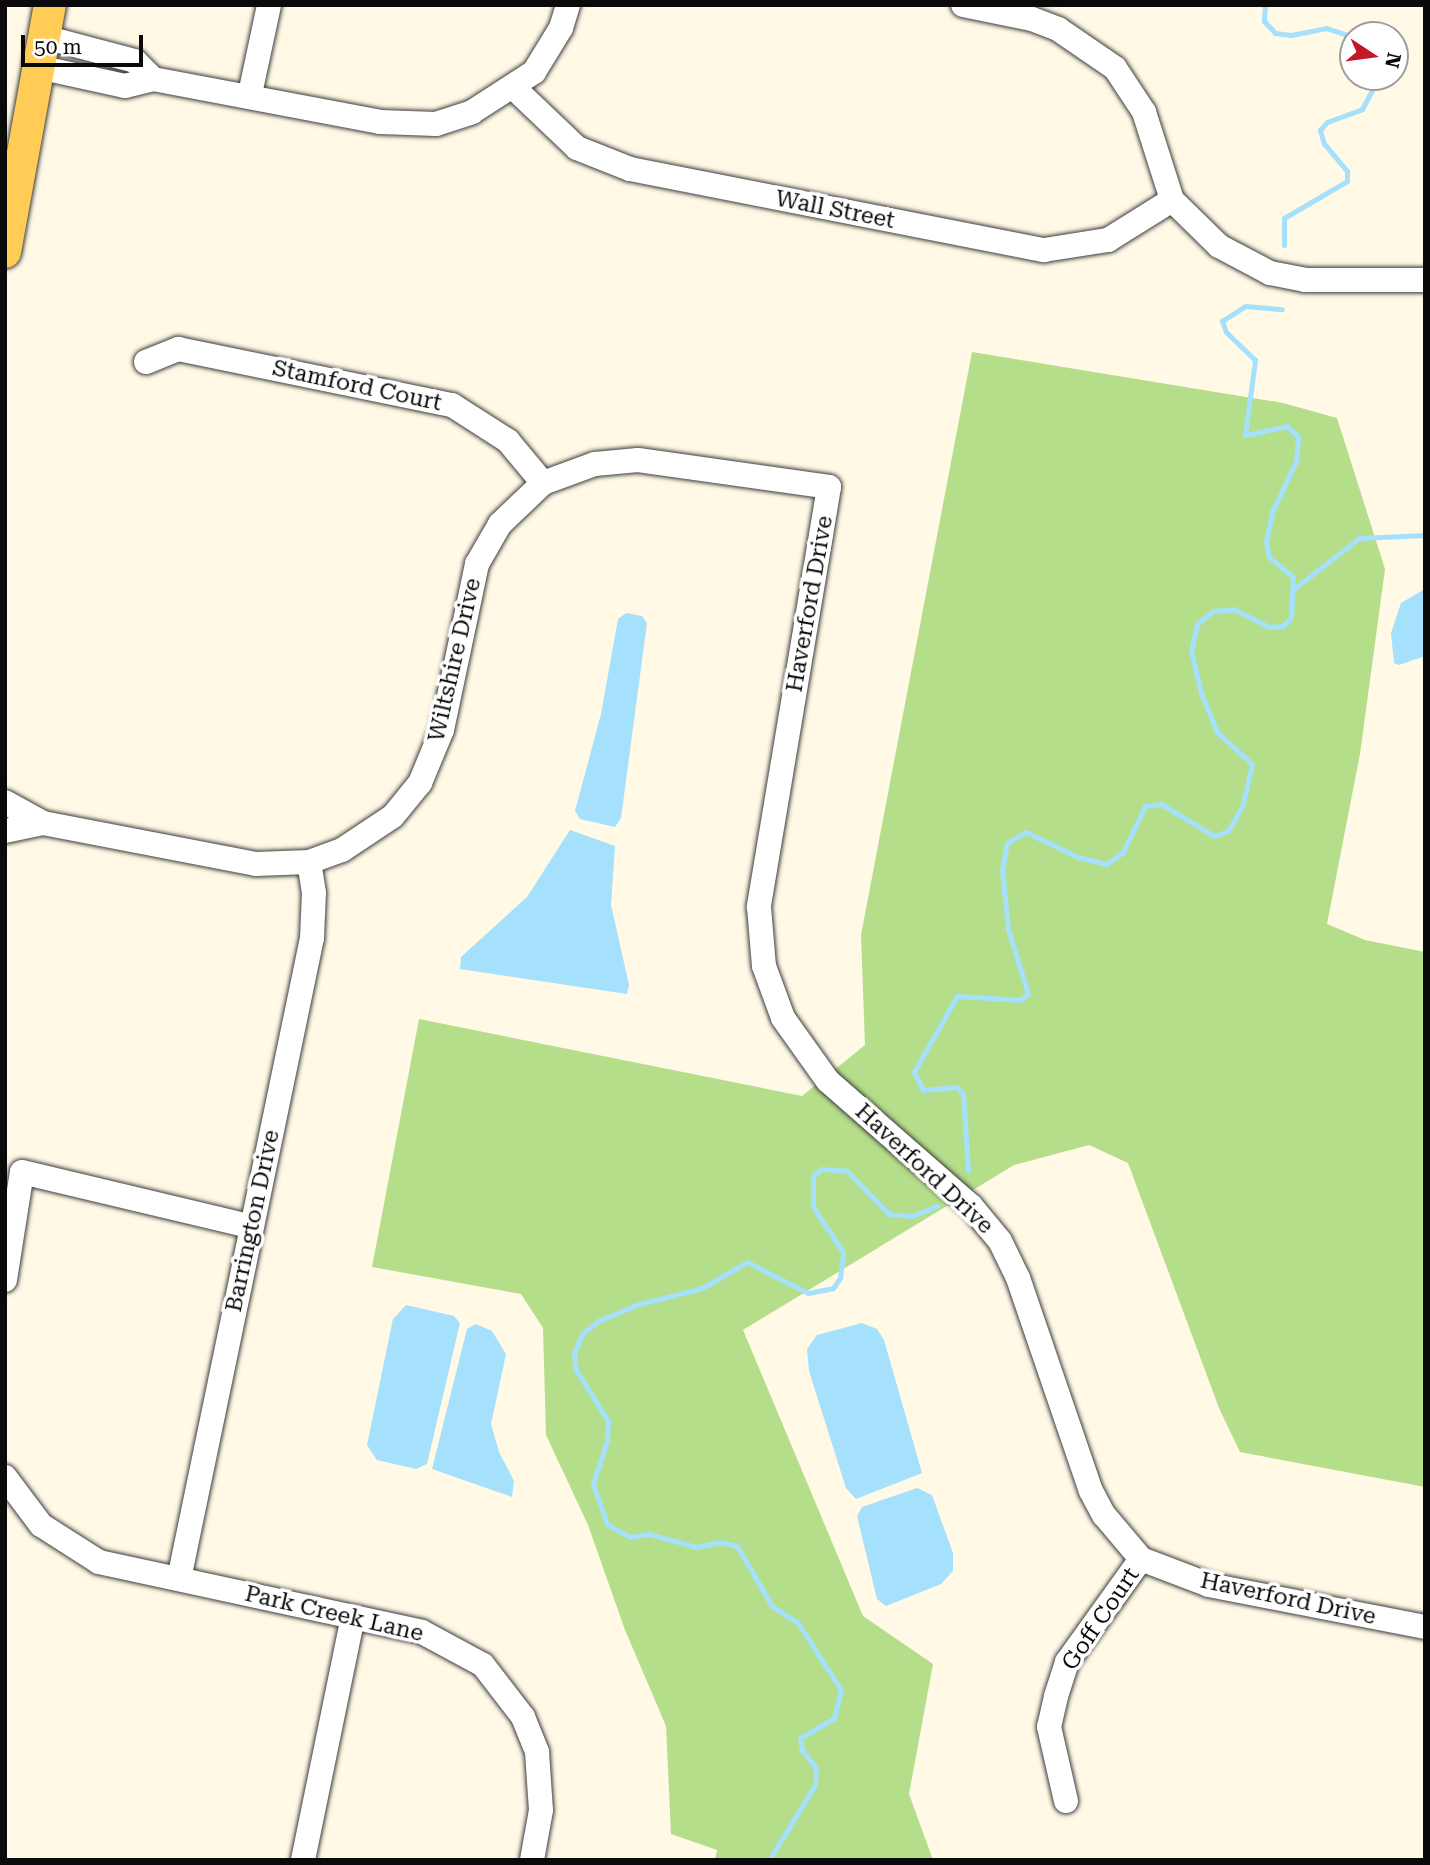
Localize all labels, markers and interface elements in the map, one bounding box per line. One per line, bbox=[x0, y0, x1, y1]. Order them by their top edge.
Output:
scale bar bbox=[24, 21, 147, 65]
north arrow bbox=[1339, 21, 1409, 91]
text: 50 m bbox=[34, 35, 82, 59]
text: N bbox=[1380, 51, 1406, 70]
street label: Wall Street bbox=[773, 185, 897, 235]
street label: Stamford Court bbox=[270, 355, 444, 417]
street label: Haverford Drive bbox=[781, 514, 839, 694]
street label: Wiltshire Drive bbox=[423, 575, 487, 745]
street label: Haverford Drive bbox=[849, 1098, 999, 1240]
street label: Barrington Drive bbox=[220, 1127, 286, 1315]
street label: Goff Court bbox=[1057, 1562, 1145, 1676]
street label: Haverford Drive bbox=[1198, 1567, 1378, 1631]
street label: Park Creek Lane bbox=[242, 1580, 426, 1648]

